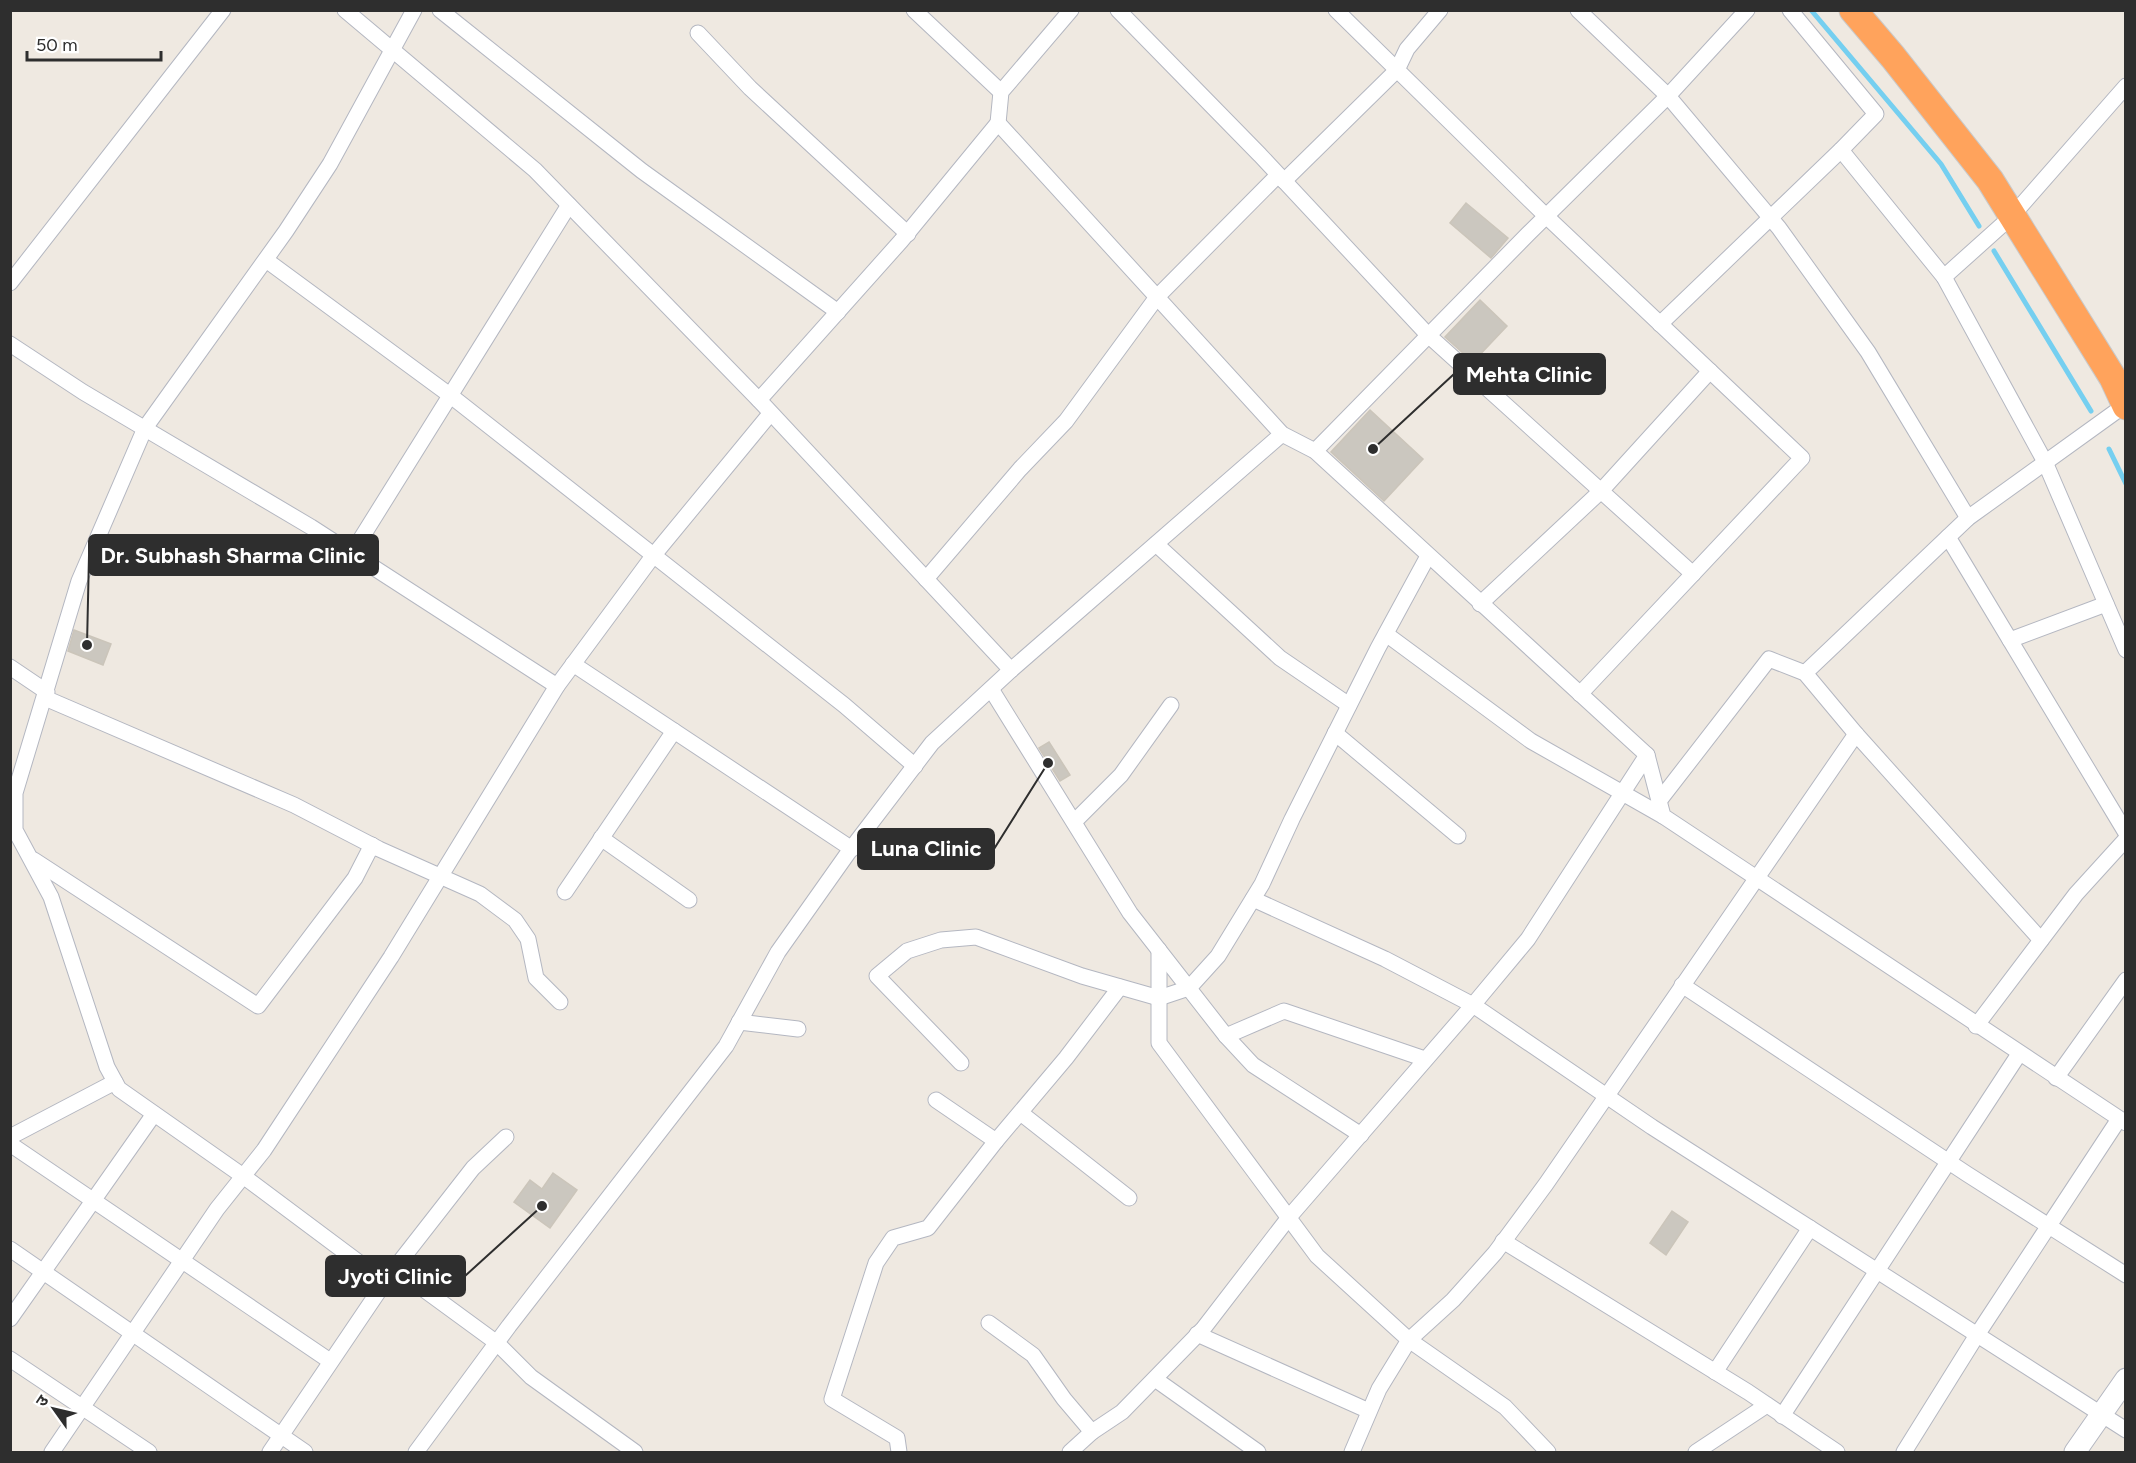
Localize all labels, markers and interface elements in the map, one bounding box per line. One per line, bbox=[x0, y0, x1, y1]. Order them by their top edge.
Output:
scale bar bbox=[27, 24, 160, 62]
text: 50 m bbox=[36, 34, 78, 56]
callout: Mehta Clinic bbox=[1454, 354, 1605, 394]
text: Mehta Clinic bbox=[1466, 361, 1592, 388]
callout: Dr. Subhash Sharma Clinic bbox=[89, 535, 378, 575]
text: Dr. Subhash Sharma Clinic bbox=[100, 542, 366, 569]
callout: Luna Clinic bbox=[858, 829, 994, 869]
text: Luna Clinic bbox=[870, 835, 982, 862]
callout: Jyoti Clinic bbox=[326, 1256, 465, 1296]
text: Jyoti Clinic bbox=[338, 1263, 452, 1290]
north arrow bbox=[24, 1379, 84, 1439]
text: उ bbox=[31, 1391, 53, 1410]

